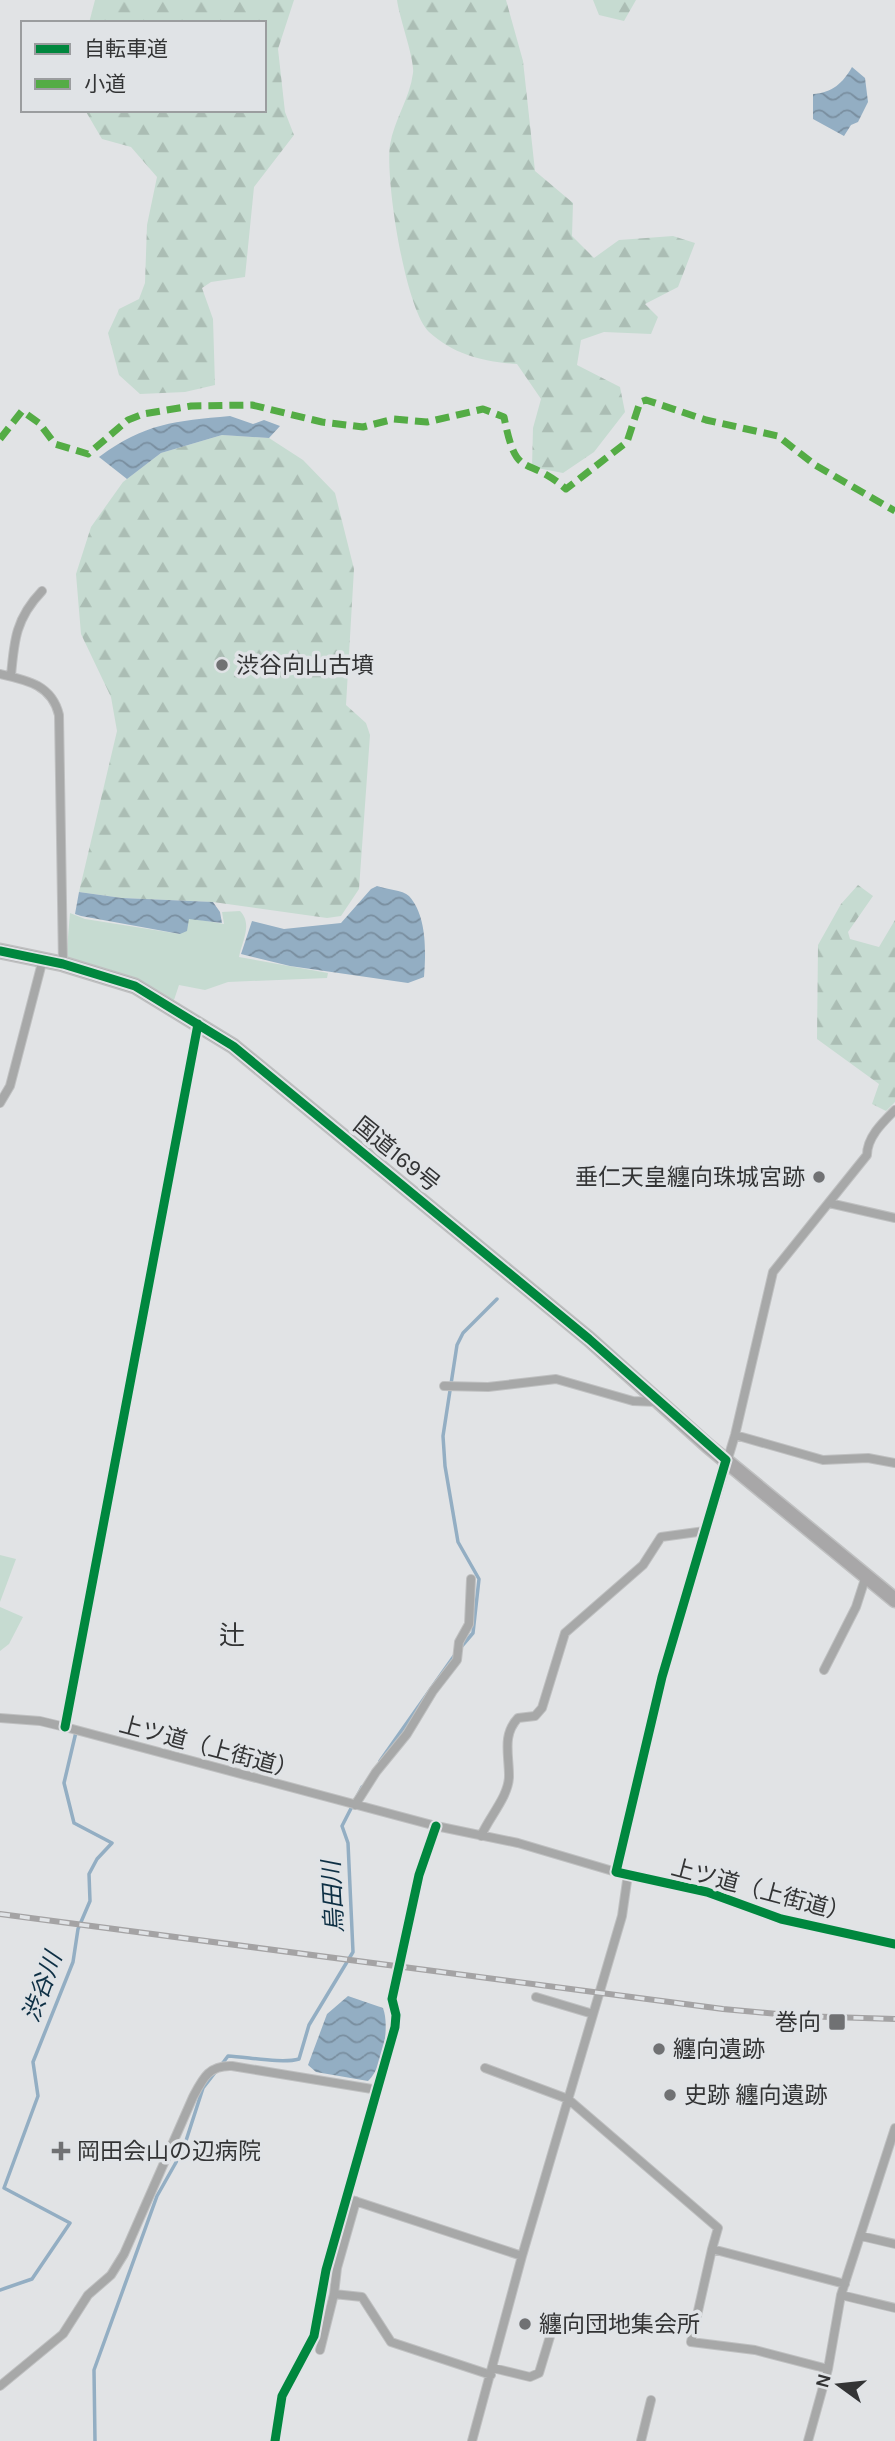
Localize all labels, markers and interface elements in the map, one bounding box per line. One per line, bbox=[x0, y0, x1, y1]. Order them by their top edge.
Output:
legend bbox=[21, 21, 266, 112]
text: 自転車道 bbox=[84, 37, 168, 61]
text: 小道 bbox=[84, 72, 126, 96]
place label: 渋谷向山古墳 bbox=[236, 652, 374, 679]
marker: 渋谷向山古墳 bbox=[214, 657, 230, 673]
street label: 国道169号 bbox=[348, 1111, 445, 1197]
place label: 垂仁天皇纏向珠城宮跡 bbox=[575, 1164, 805, 1191]
marker: 垂仁天皇纏向珠城宮跡 bbox=[811, 1169, 827, 1185]
district label: 辻 bbox=[219, 1620, 245, 1651]
street label: 上ツ道（上街道） bbox=[117, 1711, 301, 1784]
street label: 上ツ道（上街道） bbox=[669, 1854, 853, 1927]
water label: 烏田川 bbox=[317, 1857, 349, 1934]
water label: 渋谷川 bbox=[17, 1946, 68, 2026]
place label: 巻向 bbox=[775, 2009, 821, 2036]
marker: 巻向 bbox=[827, 2012, 847, 2032]
place label: 纏向遺跡 bbox=[673, 2036, 765, 2063]
marker: 纏向遺跡 bbox=[651, 2041, 667, 2057]
place label: 史跡 纏向遺跡 bbox=[684, 2082, 827, 2109]
marker: 史跡 纏向遺跡 bbox=[662, 2087, 678, 2103]
place label: 岡田会山の辺病院 bbox=[77, 2138, 261, 2165]
marker: 岡田会山の辺病院 bbox=[51, 2141, 71, 2161]
place label: 纏向団地集会所 bbox=[539, 2311, 700, 2338]
marker: 纏向団地集会所 bbox=[517, 2316, 533, 2332]
north arrow bbox=[804, 2350, 874, 2420]
text: N bbox=[811, 2371, 836, 2390]

